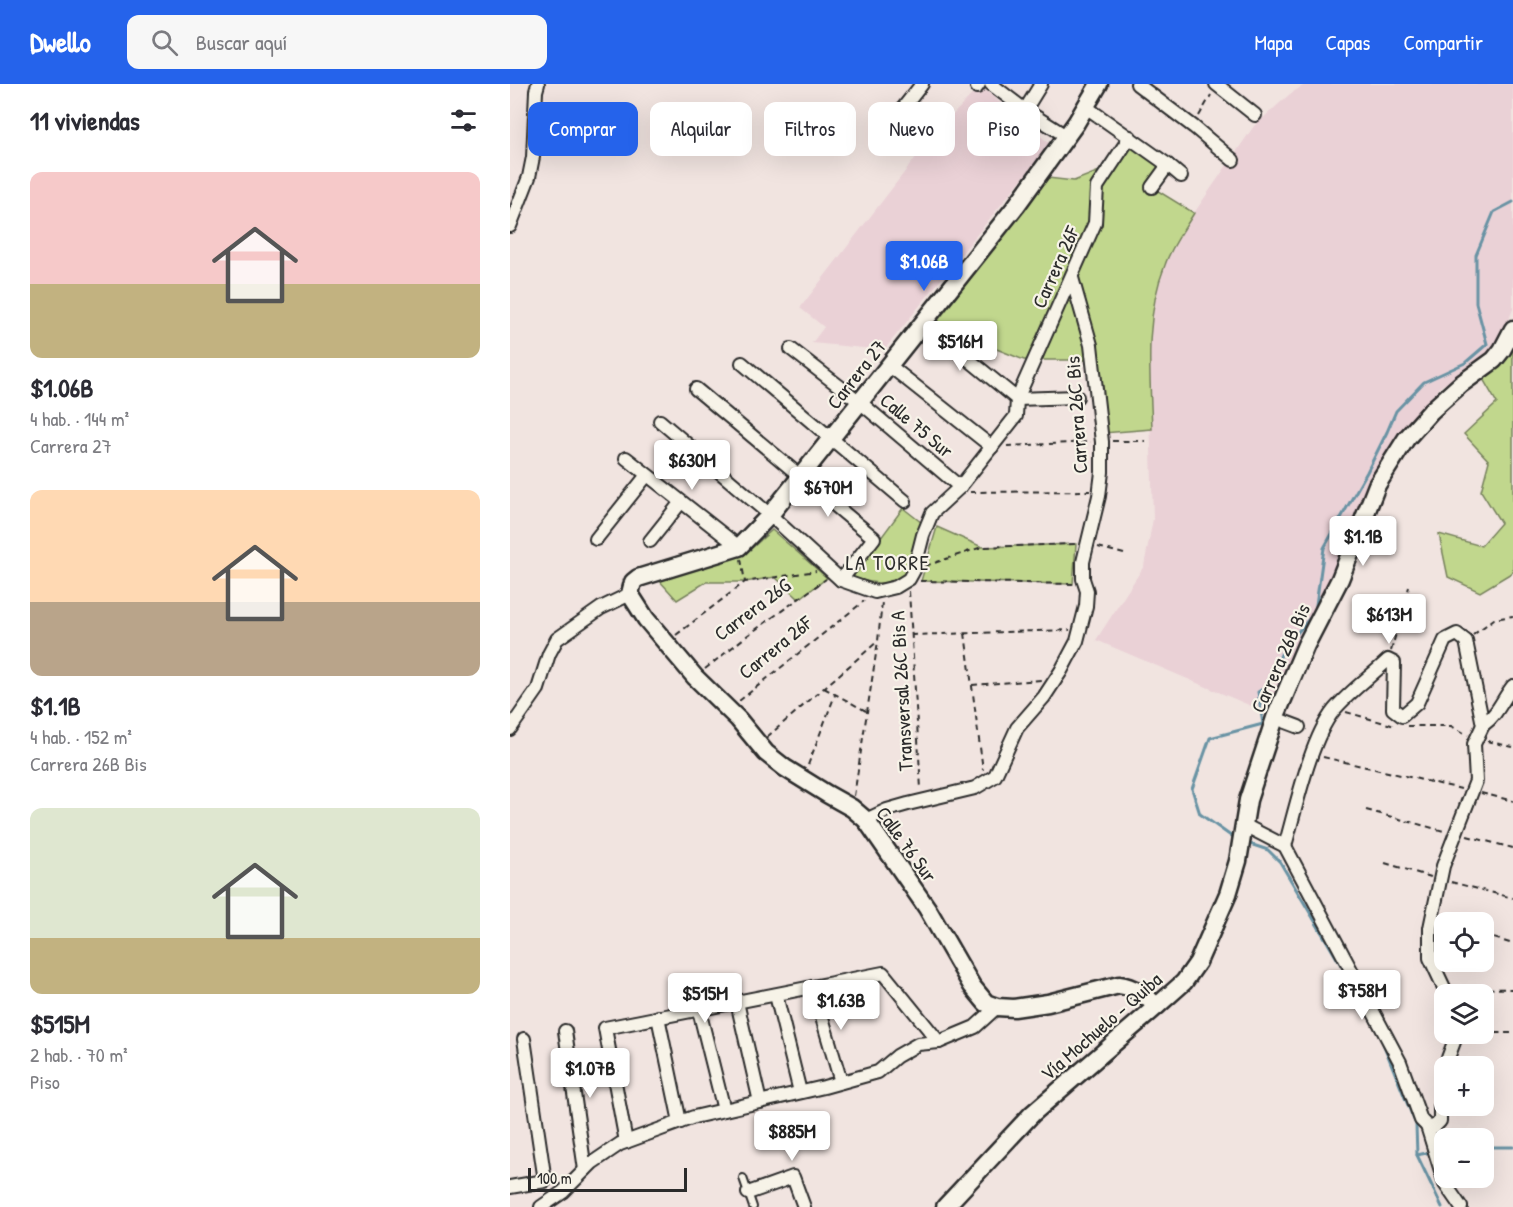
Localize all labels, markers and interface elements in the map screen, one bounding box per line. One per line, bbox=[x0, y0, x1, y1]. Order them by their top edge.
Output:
search box bbox=[127, 15, 547, 69]
text: Dwello bbox=[30, 23, 91, 61]
icon: search bbox=[148, 26, 181, 59]
text: Buscar aquí bbox=[196, 27, 287, 57]
text: Mapa bbox=[1254, 28, 1292, 57]
text: Capas bbox=[1325, 28, 1370, 57]
text: Compartir bbox=[1403, 28, 1483, 57]
chip: Comprar bbox=[528, 102, 638, 156]
chip: Alquilar bbox=[650, 102, 752, 156]
chip: Filtros bbox=[764, 102, 856, 156]
chip: Nuevo bbox=[868, 102, 955, 156]
chip: Piso bbox=[967, 102, 1040, 156]
text: 11 viviendas bbox=[30, 103, 140, 138]
icon: filters bbox=[447, 104, 480, 137]
icon: home bbox=[201, 211, 309, 319]
street label: Carrera 26F bbox=[1025, 221, 1085, 312]
pin: $1.06B bbox=[875, 241, 973, 292]
text: $1.06B bbox=[900, 247, 948, 274]
pin: $516M bbox=[918, 321, 1002, 372]
text: $516M bbox=[937, 327, 983, 354]
street label: Carrera 27 bbox=[820, 333, 892, 414]
street label: Carrera 26C Bis bbox=[1058, 355, 1094, 475]
text: $1.06B bbox=[30, 370, 93, 405]
street label: Calle 75 Sur bbox=[875, 386, 960, 464]
text: 4 hab. · 144 m² bbox=[30, 405, 129, 432]
text: Carrera 27 bbox=[30, 432, 112, 459]
pin: $630M bbox=[650, 440, 734, 491]
text: $630M bbox=[668, 446, 716, 473]
pin: $670M bbox=[786, 467, 870, 518]
text: $670M bbox=[804, 473, 852, 500]
pin: $1.1B bbox=[1321, 516, 1405, 567]
text: $1.1B bbox=[1343, 522, 1383, 549]
icon: home bbox=[201, 529, 309, 637]
district label: LA TORRE bbox=[846, 548, 930, 577]
street label: Carrera 26G bbox=[708, 571, 796, 647]
pin: $613M bbox=[1347, 594, 1431, 645]
street label: Carrera 26B Bis bbox=[1244, 599, 1316, 717]
text: $613M bbox=[1366, 600, 1412, 627]
street label: Carrera 26F bbox=[733, 609, 818, 685]
street label: Transversal 26C Bis A bbox=[883, 610, 919, 772]
text: $1.1B bbox=[30, 688, 81, 723]
text: 4 hab. · 152 m² bbox=[30, 723, 132, 750]
text: Carrera 26B Bis bbox=[30, 750, 147, 777]
street label: Calle 76 Sur bbox=[870, 801, 944, 888]
icon: home bbox=[201, 847, 309, 955]
map controls bbox=[1434, 912, 1494, 1188]
button: locate bbox=[1434, 912, 1494, 972]
street label: Vía Mochuelo - Quiba bbox=[1035, 966, 1168, 1086]
pin: $758M bbox=[1320, 970, 1404, 1021]
pin: $515M bbox=[663, 973, 747, 1024]
text: $758M bbox=[1337, 976, 1387, 1003]
text: $515M bbox=[682, 979, 728, 1006]
pin: $1.63B bbox=[792, 980, 890, 1031]
button: layers bbox=[1434, 984, 1494, 1044]
text: $1.63B bbox=[817, 986, 865, 1013]
text: $515M bbox=[30, 1006, 90, 1041]
text: 2 hab. · 70 m² bbox=[30, 1041, 128, 1068]
pin: $1.07B bbox=[541, 1048, 639, 1099]
text: $1.07B bbox=[565, 1054, 615, 1081]
button: + bbox=[1434, 1056, 1494, 1116]
text: Piso bbox=[30, 1068, 60, 1095]
pin: $885M bbox=[750, 1111, 834, 1162]
text: $885M bbox=[768, 1117, 816, 1144]
button: − bbox=[1434, 1128, 1494, 1188]
scale bar bbox=[528, 1165, 687, 1192]
text: 100 m bbox=[537, 1167, 572, 1189]

